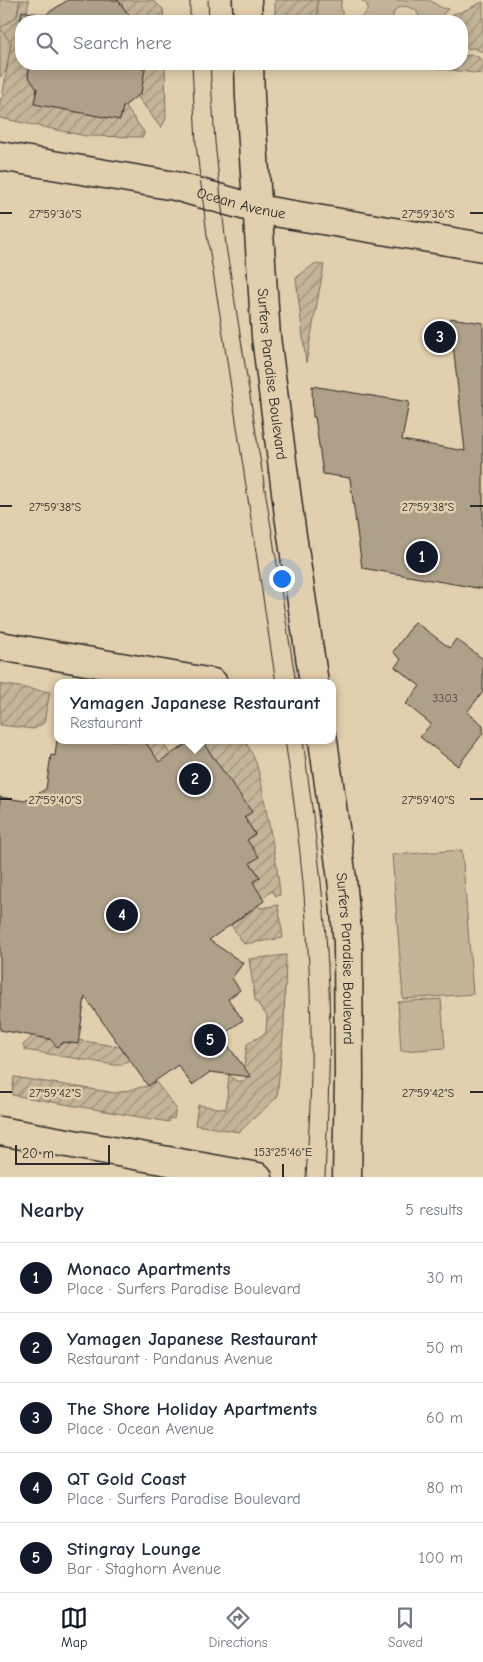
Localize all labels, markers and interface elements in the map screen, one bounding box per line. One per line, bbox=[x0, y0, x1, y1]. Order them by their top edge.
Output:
search box bbox=[15, 15, 468, 70]
icon: search bbox=[33, 29, 61, 57]
text: Search here bbox=[73, 32, 172, 54]
street label: Ocean Avenue bbox=[195, 184, 287, 223]
text: 27°59'36"S bbox=[29, 207, 82, 221]
text: 27°59'36"S bbox=[402, 207, 455, 221]
street label: Surfers Paradise Boulevard bbox=[254, 288, 291, 461]
pin: 3 bbox=[424, 318, 456, 356]
text: 27°59'38"S bbox=[29, 500, 82, 514]
text: 27°59'38"S bbox=[402, 500, 455, 514]
pin: 1 bbox=[406, 538, 438, 576]
your location bbox=[269, 566, 295, 592]
popup bbox=[54, 679, 336, 744]
house number: 3303 bbox=[432, 691, 458, 705]
text: Yamagen Japanese Restaurant bbox=[70, 692, 320, 714]
text: Restaurant bbox=[70, 714, 142, 732]
pin: 2 bbox=[179, 760, 211, 798]
text: 27°59'40"S bbox=[28, 793, 82, 807]
text: 27°59'40"S bbox=[401, 793, 455, 807]
street label: Surfers Paradise Boulevard bbox=[332, 871, 358, 1045]
pin: 4 bbox=[106, 896, 138, 934]
pin: 5 bbox=[194, 1021, 226, 1059]
text: 27°59'42"S bbox=[29, 1086, 81, 1100]
text: 27°59'42"S bbox=[402, 1086, 454, 1100]
scale bar bbox=[15, 1142, 110, 1165]
text: 20 m bbox=[22, 1145, 54, 1162]
text: 153°25'46"E bbox=[254, 1145, 312, 1159]
text: Nearby bbox=[20, 1198, 84, 1222]
text: 5 results bbox=[405, 1201, 463, 1219]
text: Monaco Apartments bbox=[67, 1258, 231, 1280]
text: 1 bbox=[33, 1269, 39, 1287]
text: 30 m bbox=[427, 1269, 463, 1287]
text: Place · Surfers Paradise Boulevard bbox=[67, 1280, 301, 1298]
text: Yamagen Japanese Restaurant bbox=[67, 1328, 317, 1350]
text: 2 bbox=[32, 1339, 40, 1357]
text: 50 m bbox=[426, 1339, 463, 1357]
text: Restaurant · Pandanus Avenue bbox=[67, 1350, 273, 1368]
text: The Shore Holiday Apartments bbox=[67, 1398, 317, 1420]
text: 3 bbox=[32, 1409, 40, 1427]
text: 60 m bbox=[426, 1409, 463, 1427]
text: Place · Ocean Avenue bbox=[67, 1420, 214, 1438]
text: QT Gold Coast bbox=[67, 1468, 186, 1490]
text: 4 bbox=[32, 1479, 40, 1497]
text: 80 m bbox=[426, 1479, 463, 1497]
text: Place · Surfers Paradise Boulevard bbox=[67, 1490, 301, 1508]
text: Stingray Lounge bbox=[67, 1538, 201, 1560]
text: 5 bbox=[32, 1549, 40, 1567]
text: 100 m bbox=[419, 1549, 463, 1567]
text: Bar · Staghorn Avenue bbox=[67, 1560, 221, 1578]
tab: Map bbox=[60, 1604, 88, 1651]
tab: Directions bbox=[208, 1604, 268, 1651]
tab: Saved bbox=[388, 1604, 423, 1651]

